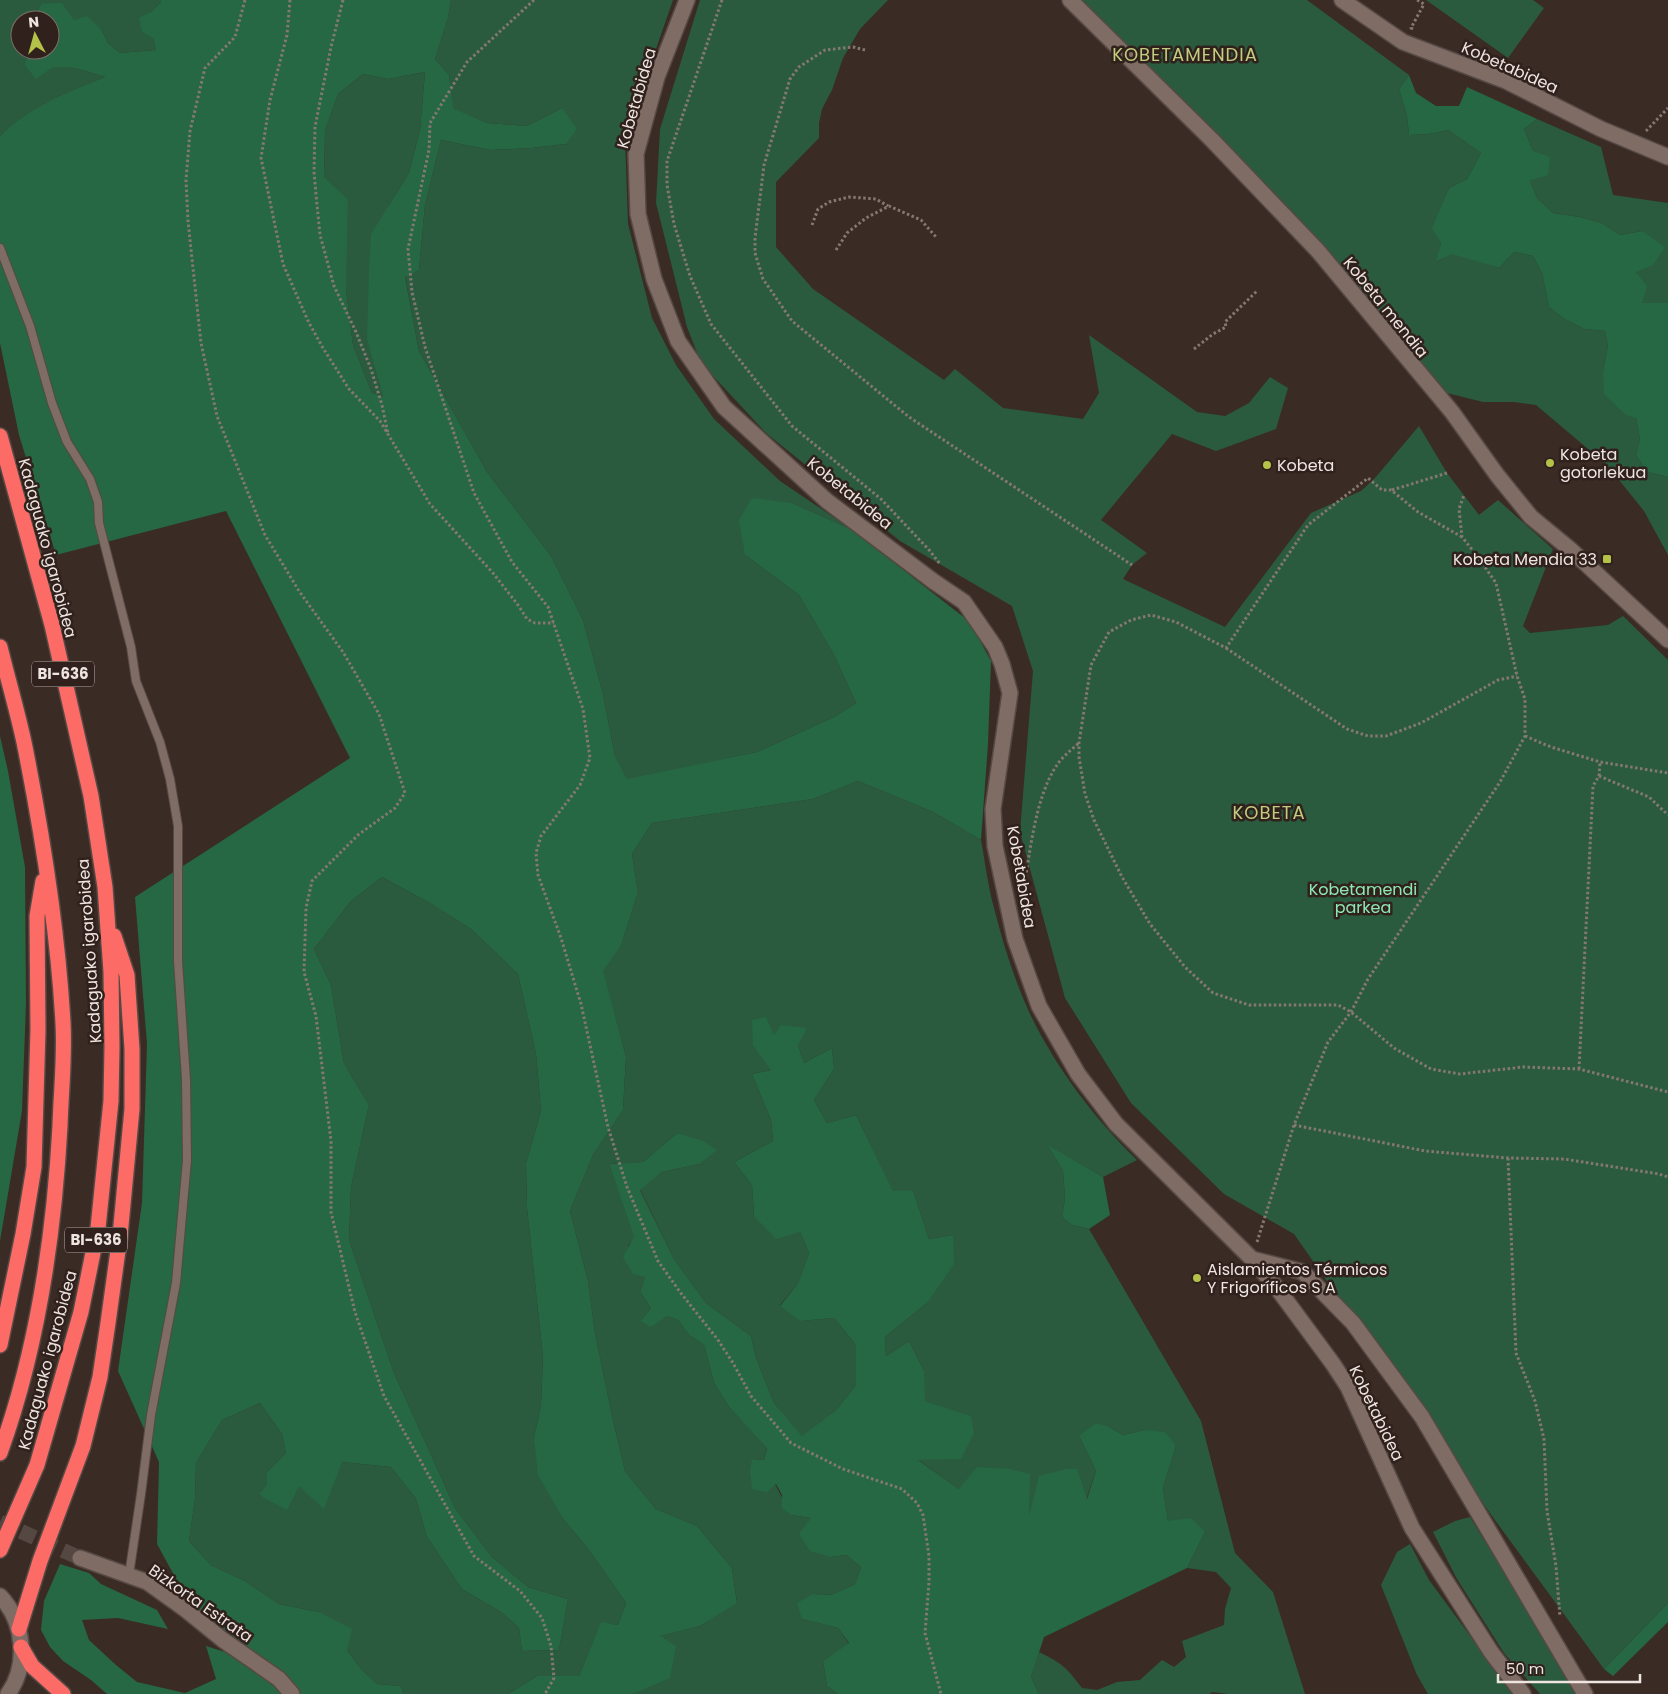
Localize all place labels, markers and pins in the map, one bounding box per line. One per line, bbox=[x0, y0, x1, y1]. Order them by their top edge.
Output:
place label: Kobeta gotorlekua bbox=[1560, 443, 1646, 484]
place label: Kobeta bbox=[1277, 454, 1334, 477]
marker: Kobeta gotorlekua bbox=[1544, 457, 1556, 469]
marker: Kobeta bbox=[1261, 459, 1273, 471]
place label: Kobeta Mendia 33 bbox=[1453, 548, 1597, 571]
marker: Kobeta Mendia 33 bbox=[1601, 553, 1613, 565]
place label: Aislamientos Térmicos Y Frigoríficos S A bbox=[1207, 1258, 1387, 1299]
marker: Aislamientos Térmicos Y Frigoríficos S A bbox=[1191, 1272, 1203, 1284]

